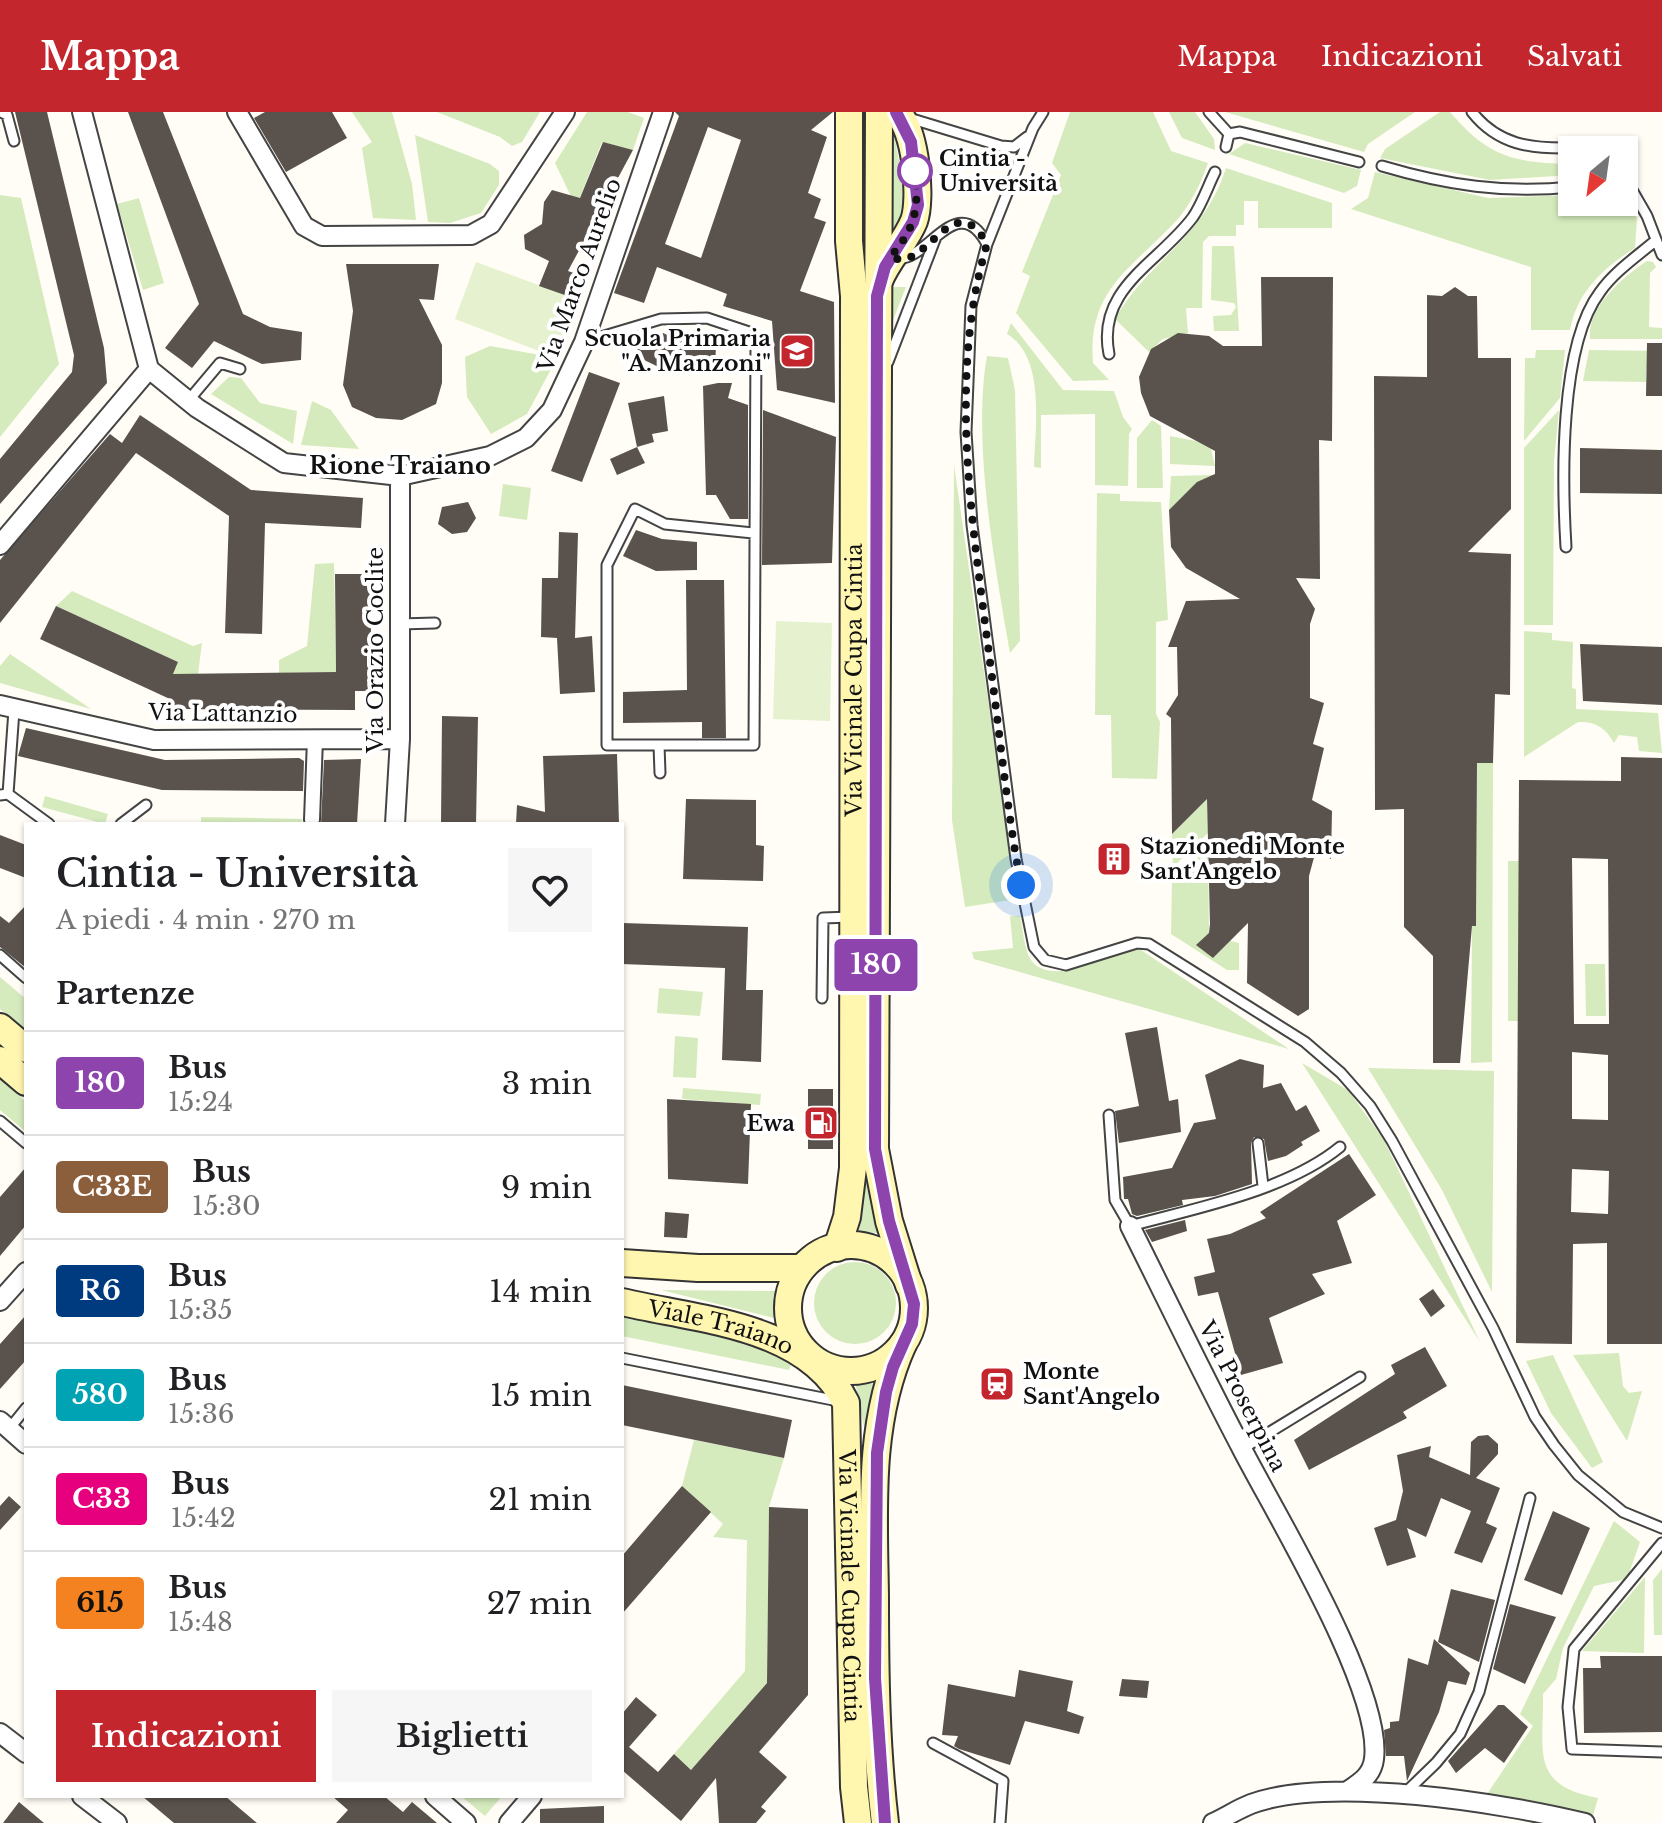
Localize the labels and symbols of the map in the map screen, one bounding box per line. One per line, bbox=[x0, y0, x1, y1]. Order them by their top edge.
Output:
north arrow bbox=[1558, 136, 1638, 216]
place label: Cintia - Università bbox=[939, 145, 1058, 197]
marker: Cintia - Università bbox=[898, 154, 932, 188]
street label: Via Marco Aurelio bbox=[532, 175, 627, 377]
place label: Scuola Primaria "A. Manzoni" bbox=[584, 325, 771, 377]
school or university icon: Scuola Primaria "A. Manzoni" bbox=[778, 332, 816, 370]
district label: Rione Traiano bbox=[309, 451, 491, 480]
street label: Via Vicinale Cupa Cintia bbox=[840, 542, 868, 818]
street label: Via Orazio Coclite bbox=[362, 547, 389, 754]
street label: Via Lattanzio bbox=[147, 699, 298, 728]
place label: Stazionedi Monte Sant'Angelo bbox=[1140, 833, 1345, 885]
building icon: Stazionedi Monte Sant'Angelo bbox=[1095, 840, 1133, 878]
your location bbox=[1001, 865, 1041, 905]
line badge: 180 bbox=[830, 939, 922, 991]
fuel station icon: Ewa bbox=[802, 1104, 840, 1142]
place label: Ewa bbox=[746, 1110, 795, 1137]
street label: Viale Traiano bbox=[645, 1295, 798, 1361]
street label: Via Proserpina bbox=[1193, 1315, 1293, 1477]
place label: Monte Sant'Angelo bbox=[1023, 1358, 1160, 1410]
station icon: Monte Sant'Angelo bbox=[978, 1365, 1016, 1403]
street label: Via Vicinale Cupa Cintia bbox=[833, 1448, 866, 1724]

